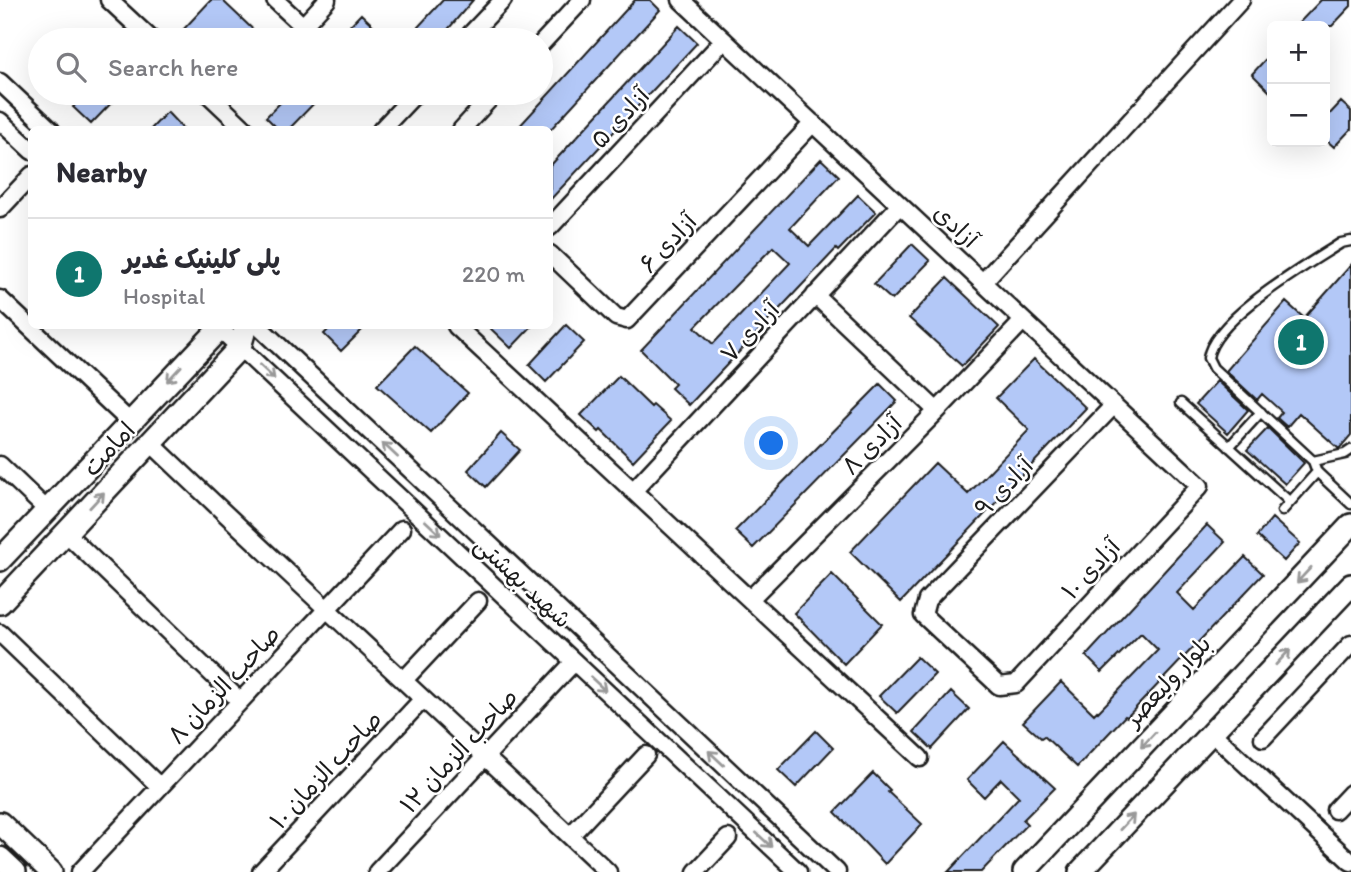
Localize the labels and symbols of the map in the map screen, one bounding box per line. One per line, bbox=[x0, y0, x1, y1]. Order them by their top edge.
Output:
street label: آزادی ۵ bbox=[584, 80, 656, 154]
street label: آزادی bbox=[928, 198, 986, 254]
street label: آزادی ۶ bbox=[633, 206, 703, 278]
street label: آزادی ۷ bbox=[714, 294, 786, 368]
pin: 1 bbox=[1278, 316, 1324, 368]
one-way arrow bbox=[258, 364, 275, 381]
one-way arrow bbox=[166, 365, 183, 382]
street label: آزادی ۸ bbox=[836, 408, 908, 481]
street label: امامت bbox=[76, 416, 141, 482]
your location bbox=[754, 426, 788, 460]
one-way arrow bbox=[382, 442, 399, 459]
street label: آزادی ۹ bbox=[968, 450, 1040, 522]
one-way arrow bbox=[89, 491, 105, 509]
one-way arrow bbox=[424, 520, 441, 537]
street label: شهید بهشتی bbox=[468, 530, 578, 634]
street label: آزادی ۱۰ bbox=[1055, 531, 1127, 605]
one-way arrow bbox=[1296, 566, 1313, 583]
street label: صاحب الزمان ۸ bbox=[161, 619, 286, 750]
street label: بلوار ولیعصر bbox=[1117, 629, 1218, 734]
one-way arrow bbox=[1275, 649, 1292, 666]
one-way arrow bbox=[589, 676, 607, 692]
street label: صاحب الزمان ۱۲ bbox=[394, 682, 524, 819]
street label: صاحب الزمان ۱۰ bbox=[263, 705, 388, 835]
one-way arrow bbox=[1140, 731, 1157, 748]
one-way arrow bbox=[708, 749, 725, 766]
one-way arrow bbox=[1119, 814, 1136, 831]
one-way arrow bbox=[755, 832, 773, 848]

